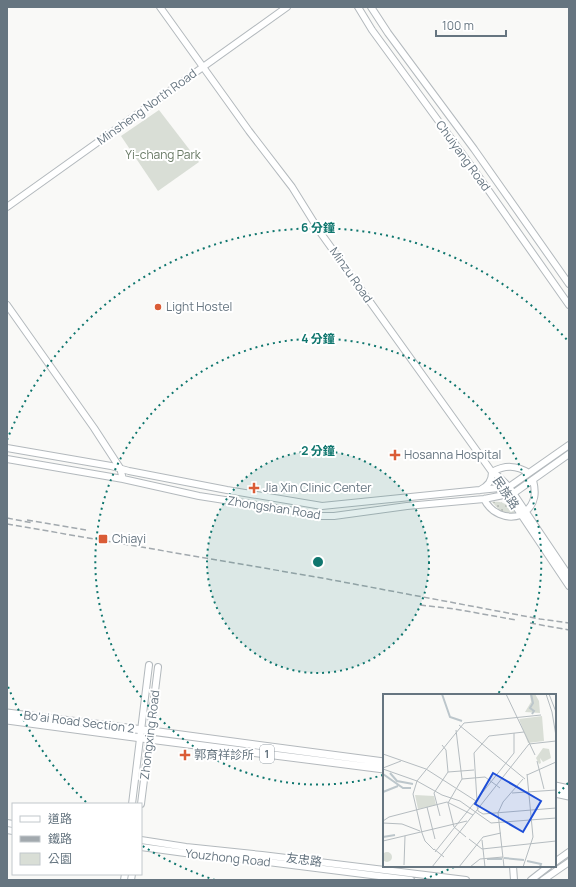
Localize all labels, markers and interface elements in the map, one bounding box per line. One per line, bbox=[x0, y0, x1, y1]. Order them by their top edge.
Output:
scale bar bbox=[436, 12, 506, 38]
text: 100 m bbox=[442, 17, 474, 34]
street label: Minsheng North Road bbox=[93, 65, 200, 149]
street label: Chuiyang Road bbox=[432, 117, 495, 194]
park label: Yi-chang Park bbox=[125, 146, 202, 163]
text: 6 分鐘 bbox=[301, 219, 335, 236]
street label: Minzu Road bbox=[326, 243, 377, 306]
place label: Light Hostel bbox=[166, 298, 232, 315]
marker: Light Hostel bbox=[153, 302, 163, 312]
text: 4 分鐘 bbox=[301, 330, 335, 347]
text: 2 分鐘 bbox=[301, 442, 335, 459]
place label: Hosanna Hospital bbox=[404, 446, 501, 463]
marker: Hosanna Hospital bbox=[389, 449, 401, 461]
street label: 民族路 bbox=[489, 473, 524, 512]
place label: Jia Xin Clinic Center bbox=[263, 479, 372, 496]
marker: Jia Xin Clinic Center bbox=[248, 482, 260, 494]
street label: Zhongshan Road bbox=[226, 492, 322, 523]
place label: Chiayi bbox=[112, 530, 146, 547]
marker: Chiayi bbox=[97, 533, 109, 545]
centre of rings bbox=[311, 555, 325, 569]
street label: Zhongxing Road bbox=[136, 689, 163, 781]
inset map bbox=[383, 694, 556, 867]
street label: Bo’ai Road Section 2 bbox=[23, 706, 136, 737]
road number: 1 bbox=[260, 745, 274, 763]
place label: 郭育祥診所 bbox=[194, 746, 254, 763]
marker: 郭育祥診所 bbox=[179, 749, 191, 761]
legend bbox=[12, 803, 142, 875]
text: 道路 bbox=[48, 810, 72, 827]
text: 鐵路 bbox=[48, 830, 72, 847]
street label: Youzhong Road bbox=[185, 845, 272, 870]
street label: 友忠路 bbox=[285, 849, 323, 870]
text: 公園 bbox=[48, 850, 72, 867]

